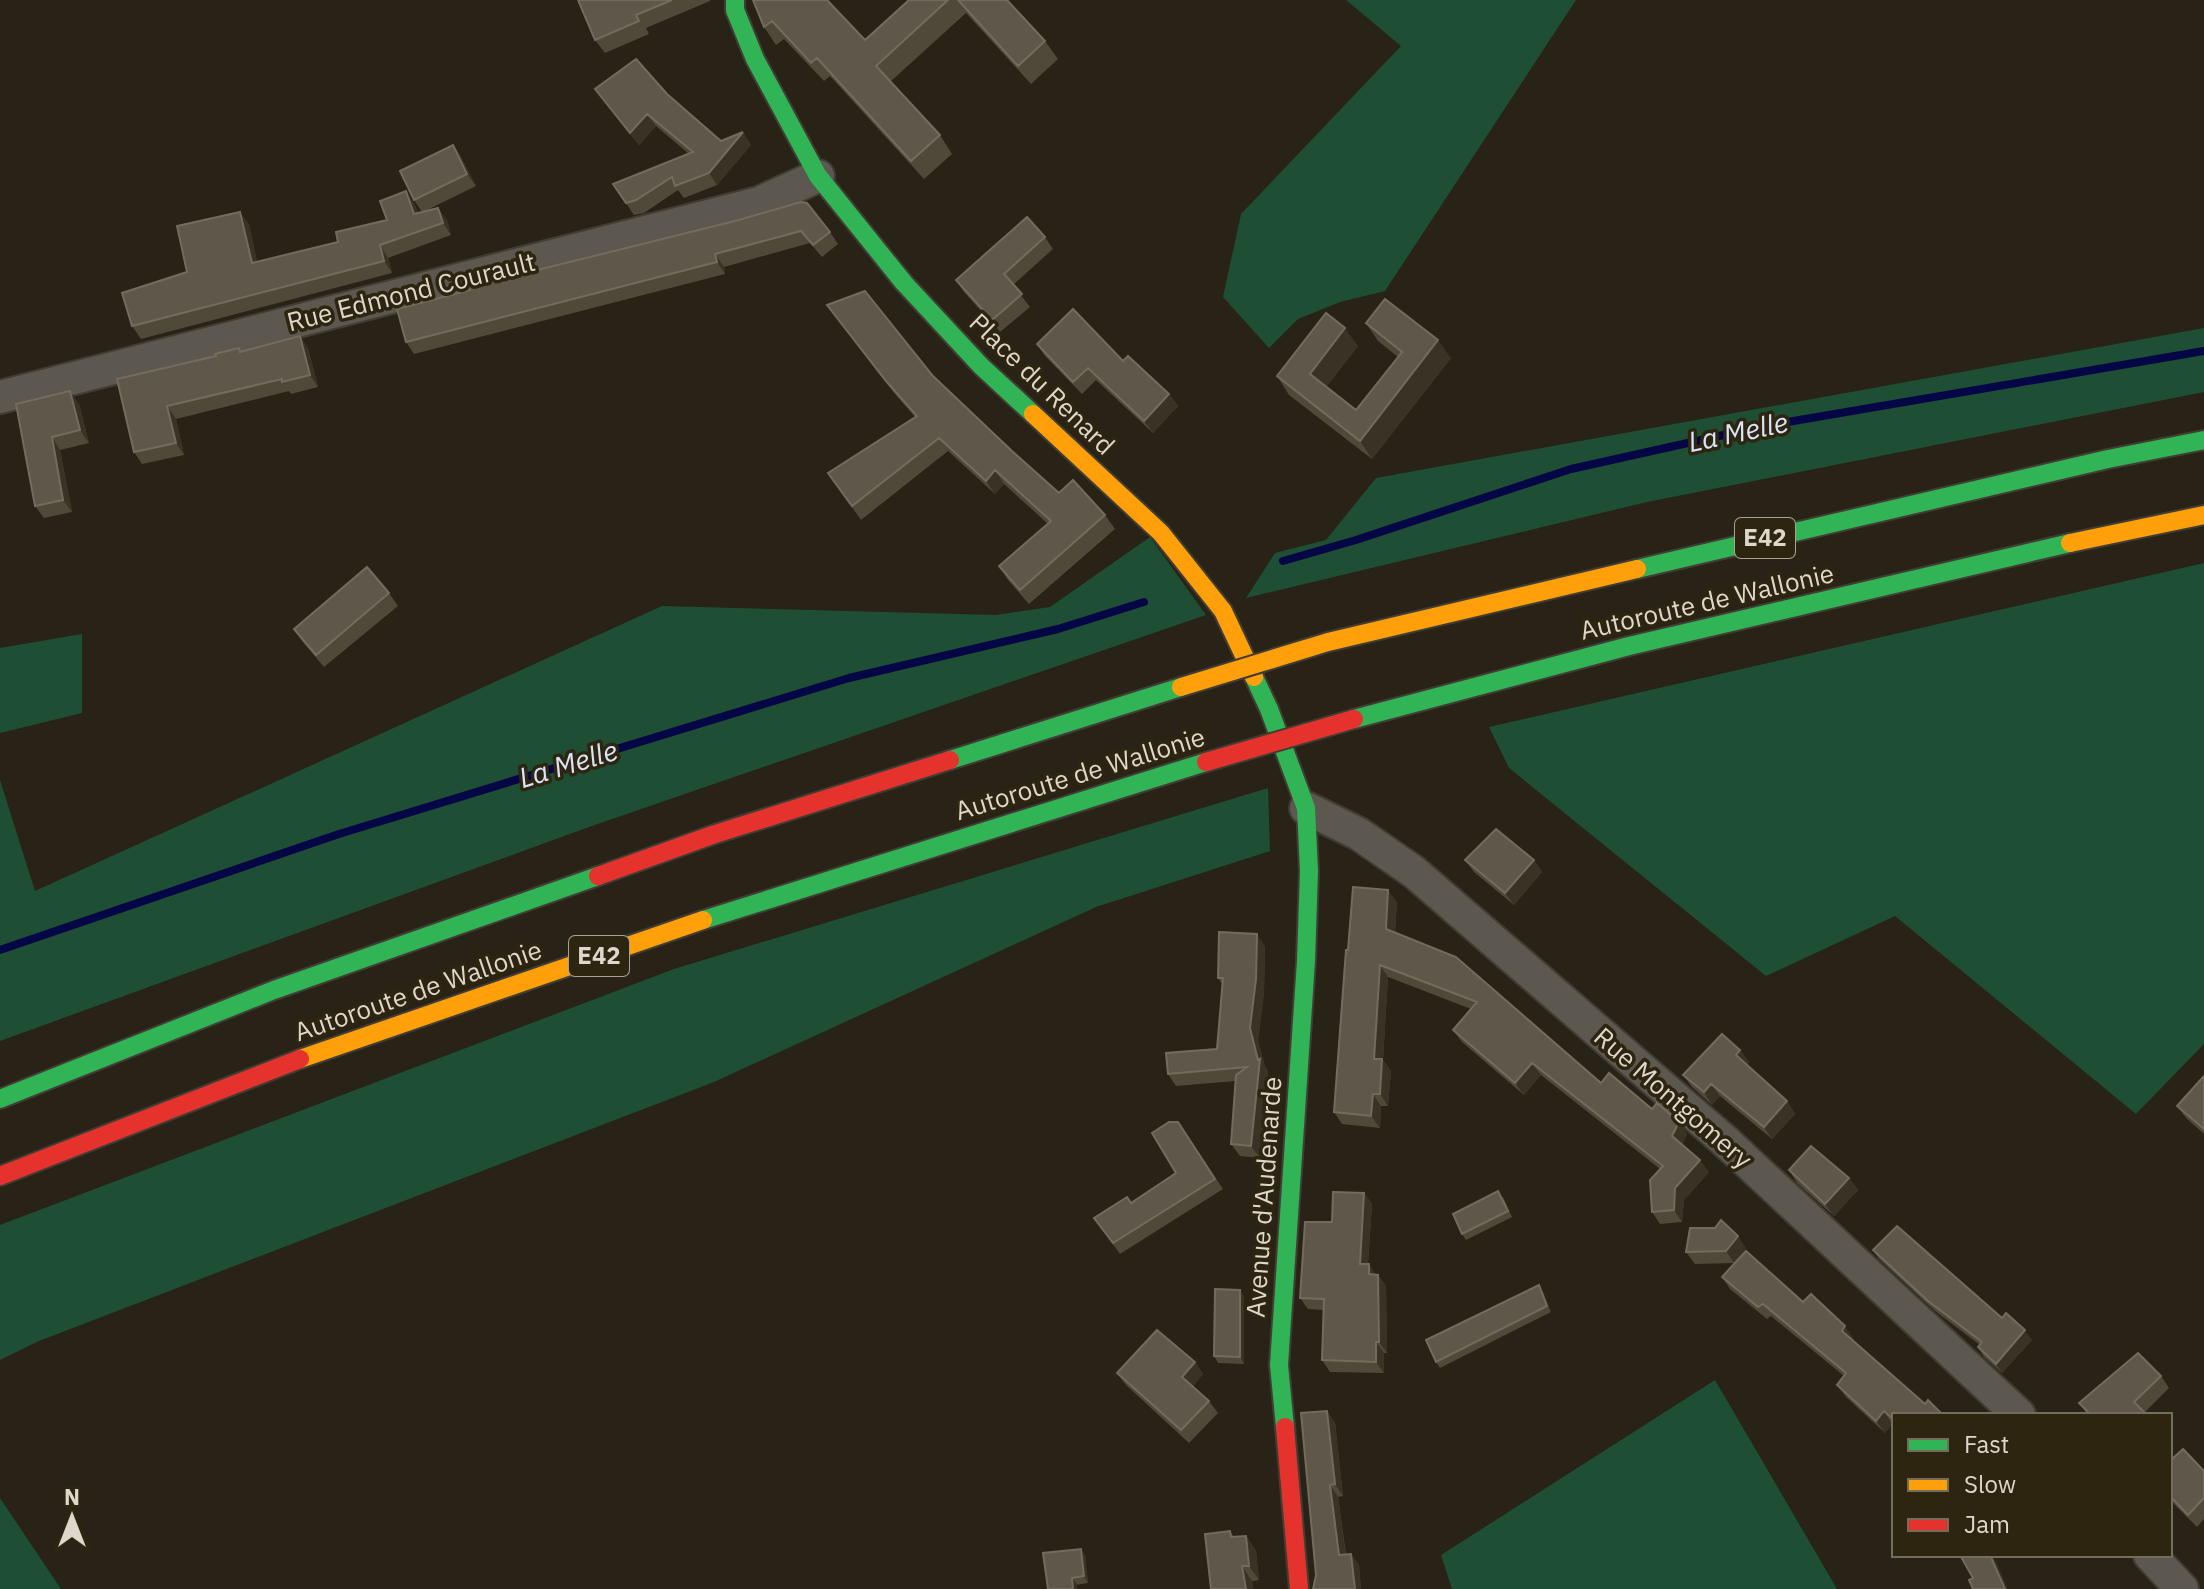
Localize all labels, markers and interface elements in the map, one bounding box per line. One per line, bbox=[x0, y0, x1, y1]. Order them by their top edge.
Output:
street label: Rue Edmond Courault bbox=[283, 244, 538, 338]
street label: Place du Renard bbox=[963, 305, 1123, 461]
water label: La Melle bbox=[1685, 403, 1791, 460]
road number: E42 bbox=[1735, 518, 1795, 558]
street label: Autoroute de Wallonie bbox=[1576, 555, 1837, 647]
street label: Autoroute de Wallonie bbox=[951, 719, 1209, 827]
water label: La Melle bbox=[514, 731, 622, 796]
street label: Autoroute de Wallonie bbox=[289, 932, 546, 1048]
road number: E42 bbox=[569, 936, 629, 976]
street label: Rue Montgomery bbox=[1587, 1019, 1760, 1175]
street label: Avenue d'Audenarde bbox=[1238, 1075, 1288, 1318]
legend bbox=[1892, 1413, 2172, 1557]
text: Fast bbox=[1964, 1428, 2009, 1460]
text: Slow bbox=[1964, 1468, 2016, 1500]
north arrow bbox=[32, 1477, 112, 1557]
text: N bbox=[64, 1482, 80, 1511]
text: Jam bbox=[1964, 1508, 2010, 1540]

